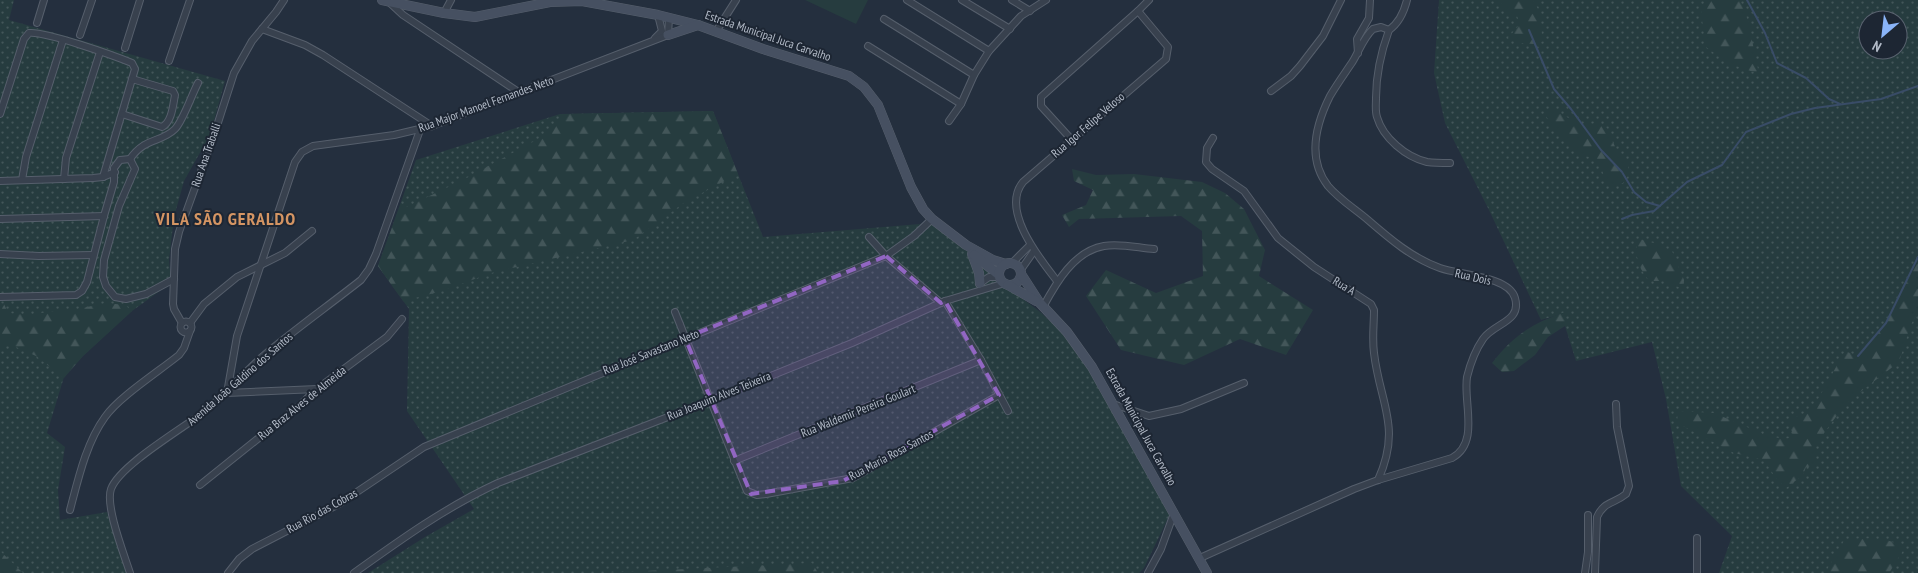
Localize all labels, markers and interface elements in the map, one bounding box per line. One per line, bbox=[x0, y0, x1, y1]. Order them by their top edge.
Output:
street label: Estrada Municipal Juca Carvalho bbox=[703, 7, 833, 64]
north arrow bbox=[1858, 10, 1908, 60]
text: N bbox=[1869, 37, 1884, 56]
street label: Rua Major Manoel Fernandes Neto bbox=[416, 72, 555, 135]
street label: Rua Igor Felipe Veloso bbox=[1048, 89, 1127, 161]
street label: Rua Ana Traballi bbox=[188, 121, 223, 189]
district label: VILA SÃO GERALDO bbox=[155, 207, 296, 230]
street label: Rua Dois bbox=[1454, 265, 1493, 288]
street label: Rua A bbox=[1330, 273, 1359, 298]
street label: Rua José Savastano Neto bbox=[601, 325, 701, 378]
street label: Avenida João Galdino dos Santos bbox=[184, 329, 295, 429]
street label: Rua Braz Alves de Almeida bbox=[255, 362, 349, 443]
street label: Estrada Municipal Juca Carvalho bbox=[1103, 365, 1180, 488]
street label: Rua Joaquim Alves Teixeira bbox=[665, 368, 773, 423]
street label: Rua Waldemir Pereira Goulart bbox=[798, 380, 918, 440]
street label: Rua Maria Rosa Santos bbox=[846, 426, 936, 483]
street label: Rua Rio das Cobras bbox=[284, 485, 360, 536]

